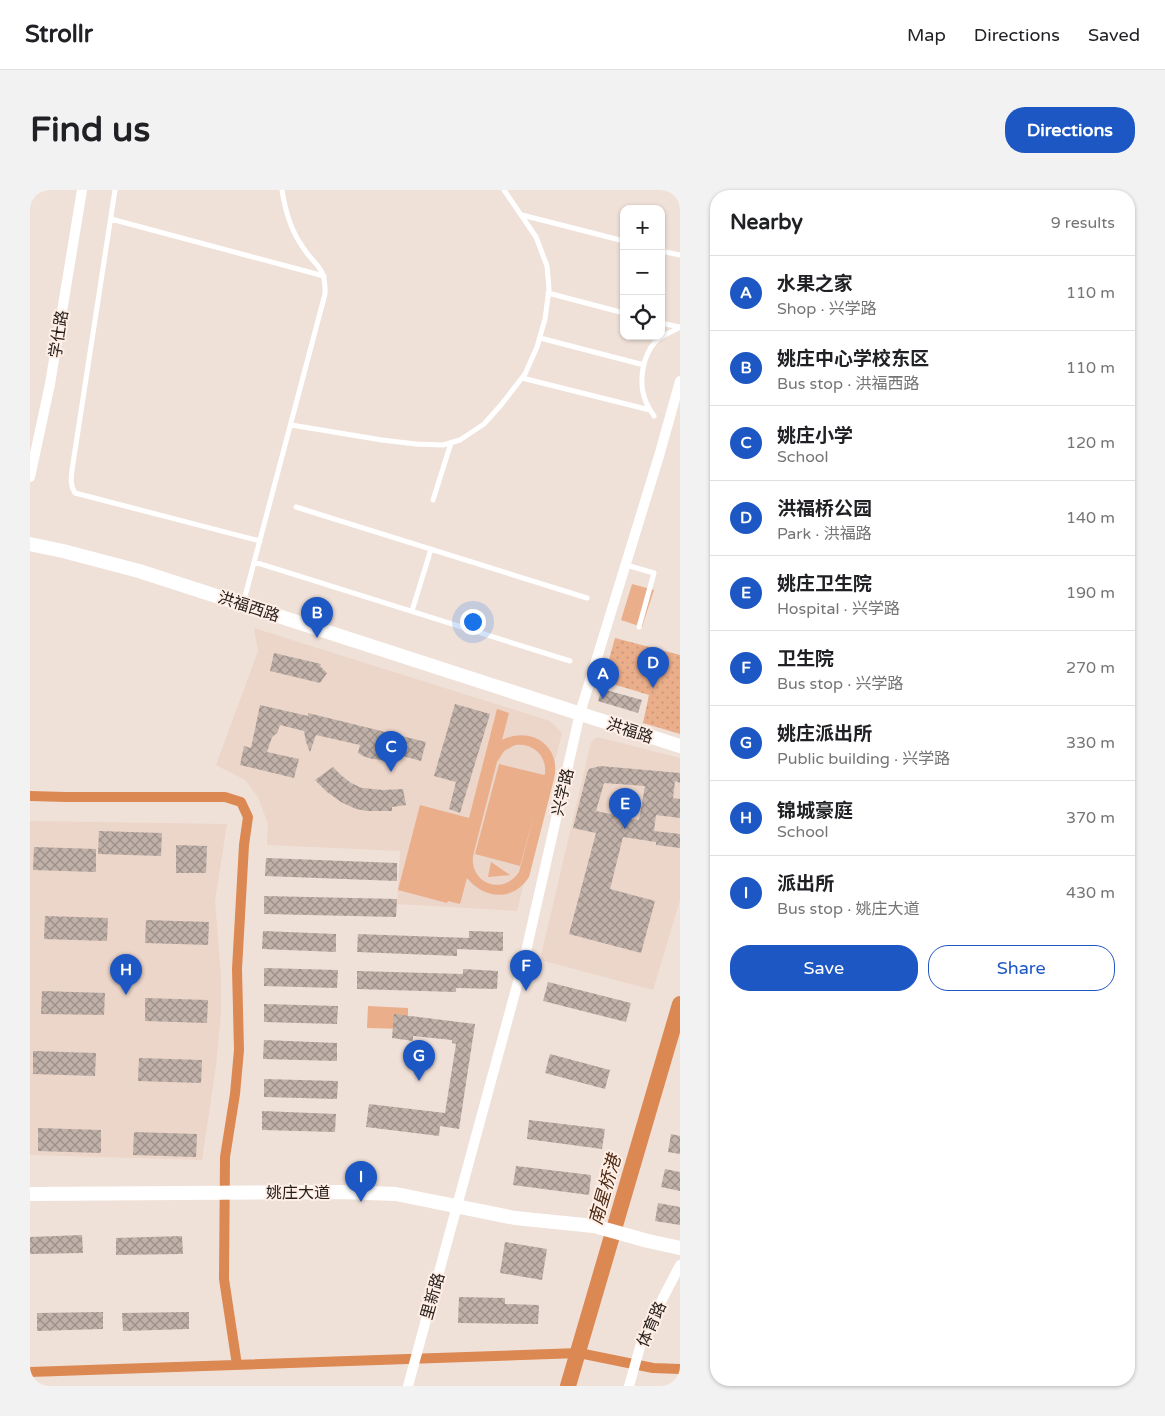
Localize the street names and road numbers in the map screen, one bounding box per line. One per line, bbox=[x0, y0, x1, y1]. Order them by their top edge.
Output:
street label: 学仕路 bbox=[45, 309, 73, 359]
street label: 洪福西路 bbox=[215, 588, 282, 626]
street label: 洪福路 bbox=[604, 714, 656, 748]
street label: 兴学路 bbox=[548, 767, 578, 818]
street label: 姚庄大道 bbox=[266, 1183, 330, 1203]
street label: 里新路 bbox=[417, 1270, 449, 1322]
street label: 体育路 bbox=[633, 1298, 671, 1350]

